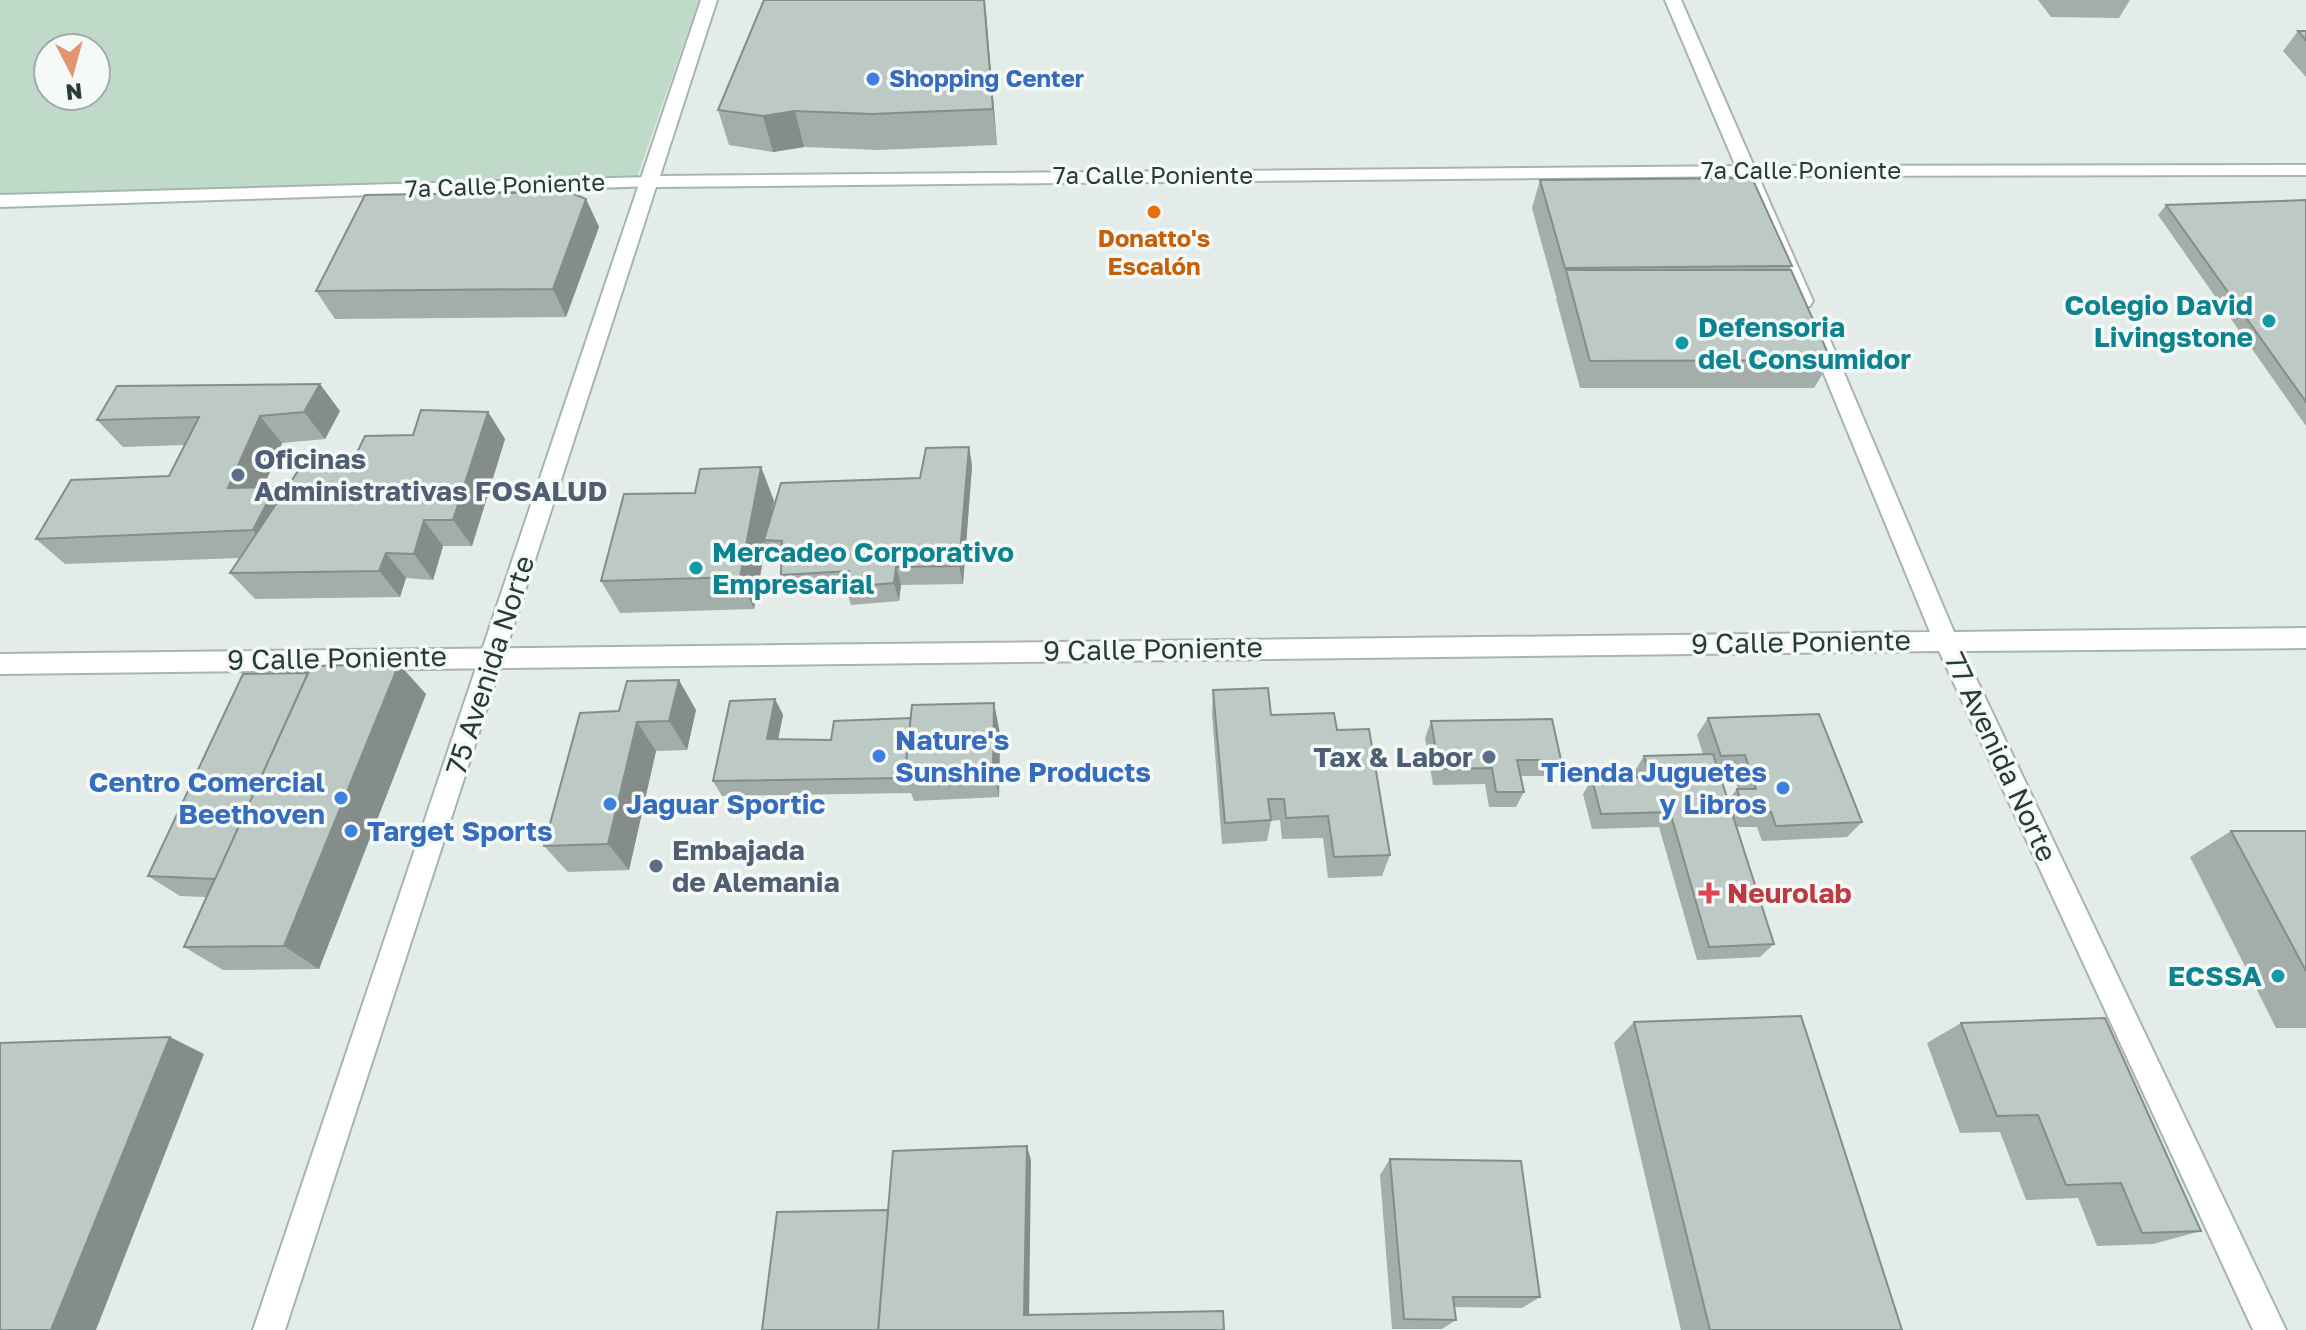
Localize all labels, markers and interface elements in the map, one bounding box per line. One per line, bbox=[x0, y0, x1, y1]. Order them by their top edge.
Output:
north arrow bbox=[32, 32, 112, 112]
place label: Shopping Center bbox=[889, 63, 1084, 92]
marker: Shopping Center bbox=[864, 70, 882, 88]
text: N bbox=[64, 78, 84, 107]
street label: 7a Calle Poniente bbox=[1701, 155, 1901, 184]
street label: 7a Calle Poniente bbox=[1053, 160, 1253, 189]
street label: 7a Calle Poniente bbox=[404, 167, 606, 202]
marker: Donatto's Escalón bbox=[1145, 203, 1163, 221]
place label: Donatto's Escalón bbox=[1098, 223, 1210, 280]
place label: Colegio David Livingstone bbox=[2064, 288, 2253, 353]
place label: Defensoria del Consumidor bbox=[1698, 310, 1911, 375]
marker: Colegio David Livingstone bbox=[2260, 312, 2278, 330]
marker: Defensoria del Consumidor bbox=[1673, 334, 1691, 352]
place label: Oficinas Administrativas FOSALUD bbox=[254, 442, 607, 507]
marker: Oficinas Administrativas FOSALUD bbox=[229, 466, 247, 484]
place label: Mercadeo Corporativo Empresarial bbox=[712, 535, 1014, 600]
street label: 75 Avenida Norte bbox=[439, 551, 540, 779]
marker: Mercadeo Corporativo Empresarial bbox=[687, 559, 705, 577]
street label: 9 Calle Poniente bbox=[1691, 623, 1911, 660]
street label: 9 Calle Poniente bbox=[1043, 630, 1263, 667]
street label: 9 Calle Poniente bbox=[227, 639, 447, 676]
street label: 77 Avenida Norte bbox=[1939, 647, 2064, 867]
place label: Nature's Sunshine Products bbox=[895, 723, 1151, 788]
place label: Tax & Labor bbox=[1313, 740, 1473, 773]
marker: Nature's Sunshine Products bbox=[870, 747, 888, 765]
marker: Tax & Labor bbox=[1480, 748, 1498, 766]
place label: Tienda Juguetes y Libros bbox=[1541, 755, 1767, 820]
place label: Centro Comercial Beethoven bbox=[89, 765, 325, 830]
marker: Tienda Juguetes y Libros bbox=[1774, 779, 1792, 797]
place label: Jaguar Sportic bbox=[626, 787, 825, 820]
marker: Centro Comercial Beethoven bbox=[332, 789, 350, 807]
marker: Jaguar Sportic bbox=[601, 795, 619, 813]
place label: Target Sports bbox=[367, 814, 553, 847]
marker: Target Sports bbox=[342, 822, 360, 840]
place label: Embajada de Alemania bbox=[672, 833, 840, 898]
marker: Embajada de Alemania bbox=[647, 857, 665, 875]
place label: Neurolab bbox=[1727, 876, 1852, 909]
marker: Neurolab bbox=[1698, 882, 1720, 904]
place label: ECSSA bbox=[2168, 959, 2262, 992]
marker: ECSSA bbox=[2269, 967, 2287, 985]

